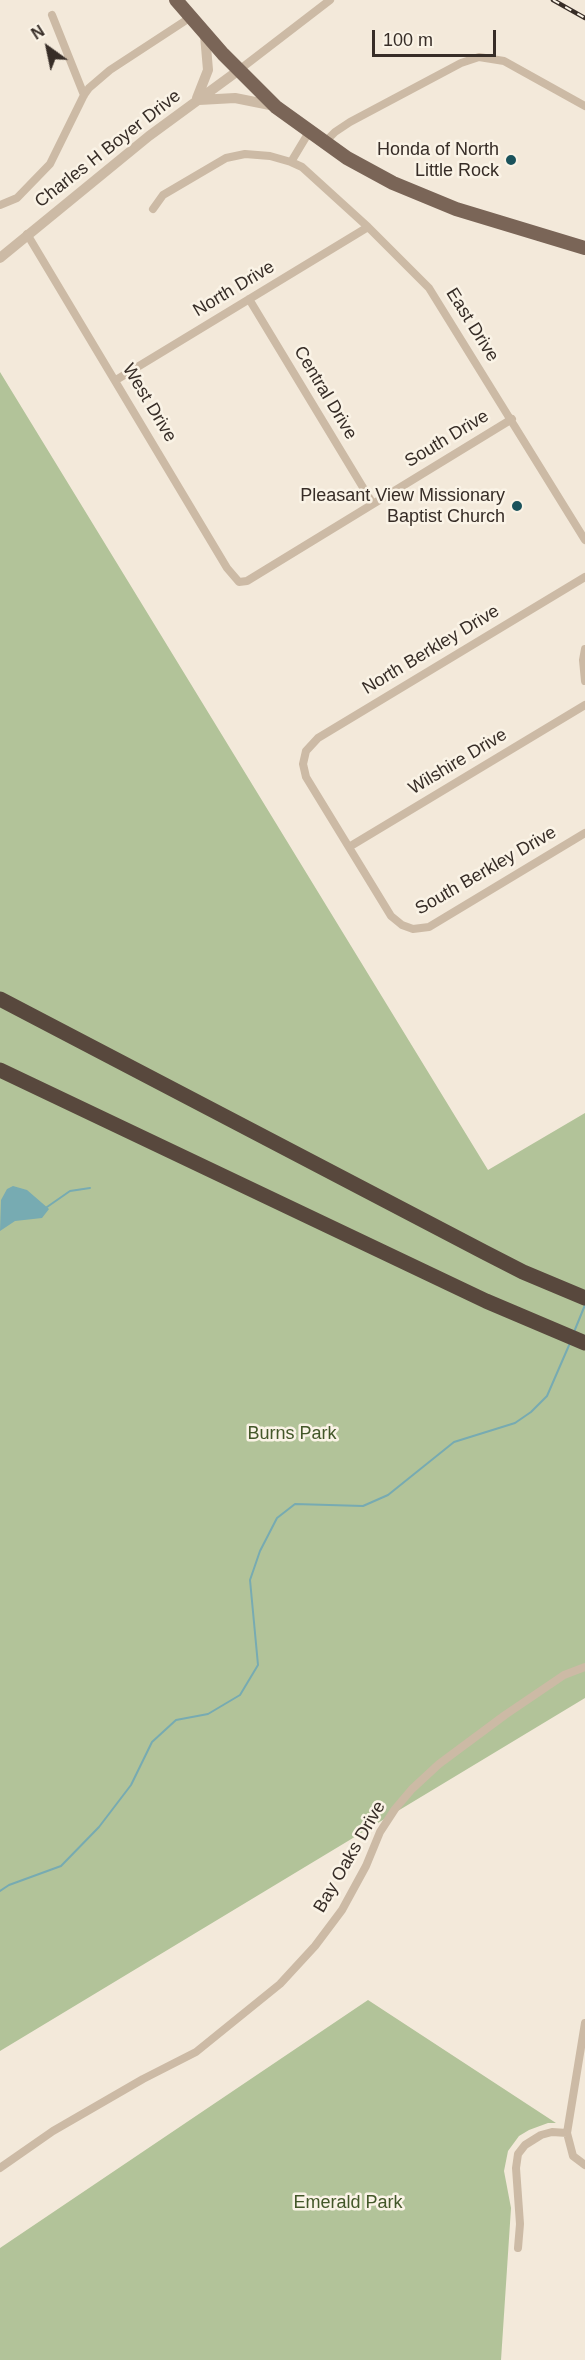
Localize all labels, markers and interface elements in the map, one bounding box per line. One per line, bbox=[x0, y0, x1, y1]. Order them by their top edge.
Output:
north arrow bbox=[18, 18, 78, 78]
scale bar bbox=[375, 18, 500, 56]
text: N bbox=[28, 22, 47, 43]
text: 100 m bbox=[383, 30, 433, 50]
street label: Charles H Boyer Drive bbox=[31, 85, 185, 213]
place label: Honda of North Little Rock bbox=[377, 139, 499, 182]
marker: Honda of North Little Rock bbox=[504, 153, 518, 167]
street label: North Drive bbox=[189, 256, 279, 322]
street label: East Drive bbox=[441, 284, 503, 366]
street label: Central Drive bbox=[289, 342, 361, 444]
street label: West Drive bbox=[117, 360, 181, 446]
street label: South Drive bbox=[401, 406, 493, 472]
place label: Pleasant View Missionary Baptist Church bbox=[300, 485, 505, 528]
marker: Pleasant View Missionary Baptist Church bbox=[510, 499, 524, 513]
street label: North Berkley Drive bbox=[359, 601, 503, 699]
street label: Wilshire Drive bbox=[405, 724, 511, 800]
street label: South Berkley Drive bbox=[412, 822, 560, 920]
park label: Burns Park bbox=[247, 1423, 337, 1445]
street label: Bay Oaks Drive bbox=[309, 1797, 391, 1917]
park label: Emerald Park bbox=[293, 2192, 403, 2214]

